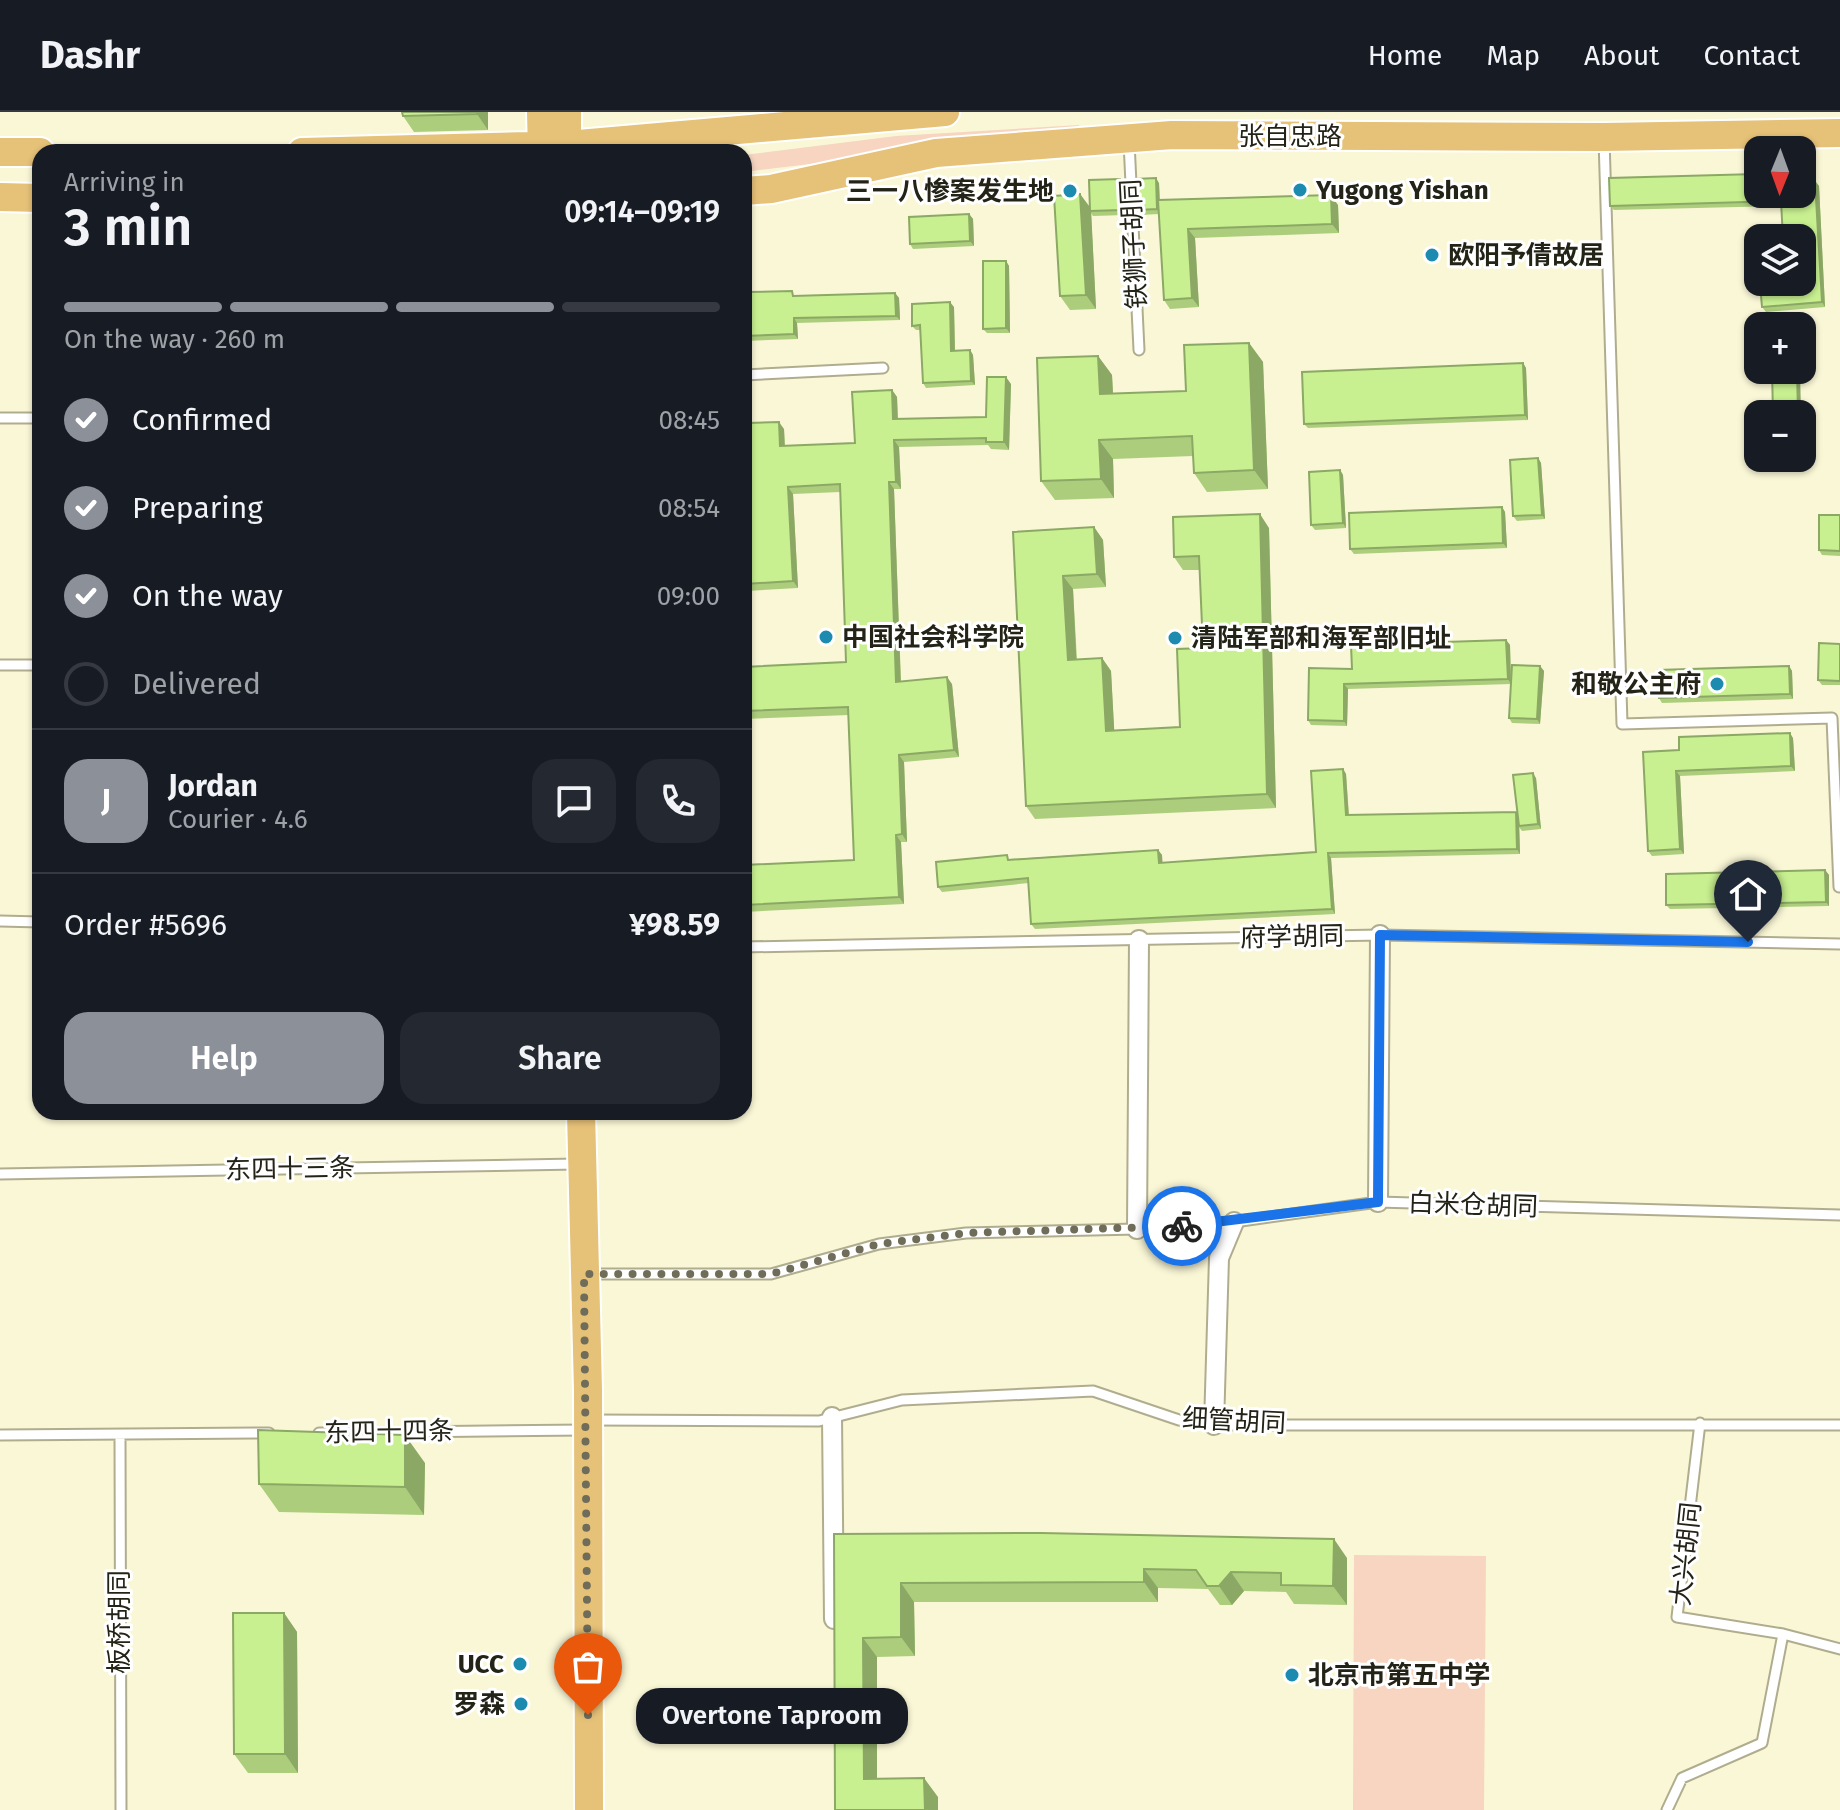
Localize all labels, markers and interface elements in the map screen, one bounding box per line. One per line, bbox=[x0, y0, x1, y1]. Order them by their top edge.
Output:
text: Dashr bbox=[40, 32, 140, 78]
text: Home bbox=[1368, 39, 1442, 72]
text: Map bbox=[1486, 39, 1540, 72]
text: About bbox=[1584, 39, 1659, 72]
text: Contact bbox=[1703, 39, 1800, 72]
street label: 张自忠路 bbox=[1238, 121, 1342, 152]
north arrow bbox=[1744, 136, 1816, 208]
map controls bbox=[1744, 136, 1816, 472]
text: Arriving in bbox=[64, 167, 185, 198]
place label: Yugong Yishan bbox=[1315, 175, 1489, 206]
place label: 三一八惨案发生地 bbox=[846, 176, 1054, 207]
street label: 铁狮子胡同 bbox=[1115, 178, 1153, 310]
marker: Yugong Yishan bbox=[1291, 181, 1309, 199]
marker: 三一八惨案发生地 bbox=[1061, 182, 1079, 200]
text: 09:14–09:19 bbox=[564, 194, 720, 230]
text: 3 min bbox=[64, 196, 192, 259]
button: layers bbox=[1744, 224, 1816, 296]
place label: 欧阳予倩故居 bbox=[1448, 240, 1604, 271]
marker: 欧阳予倩故居 bbox=[1423, 246, 1441, 264]
button: + bbox=[1744, 312, 1816, 384]
text: On the way · 260 m bbox=[64, 324, 285, 355]
icon: check bbox=[64, 398, 108, 442]
button: − bbox=[1744, 400, 1816, 472]
text: Confirmed bbox=[132, 402, 272, 438]
text: 08:45 bbox=[658, 405, 720, 436]
icon: check bbox=[64, 486, 108, 530]
text: Preparing bbox=[132, 490, 263, 526]
text: 08:54 bbox=[658, 493, 720, 524]
icon: check bbox=[64, 574, 108, 618]
text: On the way bbox=[132, 578, 283, 614]
text: 09:00 bbox=[657, 581, 720, 612]
place label: 中国社会科学院 bbox=[842, 622, 1024, 653]
place label: 清陆军部和海军部旧址 bbox=[1191, 623, 1451, 654]
marker: 中国社会科学院 bbox=[817, 628, 835, 646]
marker: 清陆军部和海军部旧址 bbox=[1166, 629, 1184, 647]
text: Delivered bbox=[132, 666, 261, 702]
place label: 和敬公主府 bbox=[1571, 669, 1701, 700]
marker: 和敬公主府 bbox=[1708, 675, 1726, 693]
button: chat bbox=[532, 759, 616, 843]
button: phone bbox=[636, 759, 720, 843]
text: Jordan bbox=[168, 768, 258, 804]
text: J bbox=[101, 783, 111, 819]
text: Courier · 4.6 bbox=[168, 804, 308, 835]
pin bbox=[1714, 860, 1782, 942]
icon: home bbox=[1726, 872, 1770, 916]
text: Order #5696 bbox=[64, 907, 227, 943]
text: ¥98.59 bbox=[629, 907, 720, 943]
street label: 府学胡同 bbox=[1240, 921, 1344, 953]
button: Help bbox=[64, 1012, 384, 1104]
button: Share bbox=[400, 1012, 720, 1104]
street label: 东四十三条 bbox=[225, 1152, 355, 1186]
courier bbox=[1142, 1186, 1222, 1266]
street label: 白米仓胡同 bbox=[1407, 1187, 1539, 1223]
icon: bike bbox=[1160, 1204, 1204, 1248]
street label: 细管胡同 bbox=[1181, 1403, 1287, 1439]
street label: 东四十四条 bbox=[324, 1415, 454, 1449]
street label: 大兴胡同 bbox=[1665, 1501, 1707, 1607]
street label: 板桥胡同 bbox=[104, 1570, 135, 1674]
pin bbox=[554, 1633, 622, 1715]
icon: bag bbox=[566, 1645, 610, 1689]
place label: UCC bbox=[458, 1649, 504, 1680]
marker: UCC bbox=[511, 1655, 529, 1673]
place label: 北京市第五中学 bbox=[1308, 1660, 1490, 1691]
marker: 北京市第五中学 bbox=[1283, 1666, 1301, 1684]
callout: Overtone Taproom bbox=[636, 1687, 908, 1743]
place label: 罗森 bbox=[453, 1689, 505, 1720]
marker: 罗森 bbox=[512, 1695, 530, 1713]
text: Overtone Taproom bbox=[662, 1700, 882, 1731]

